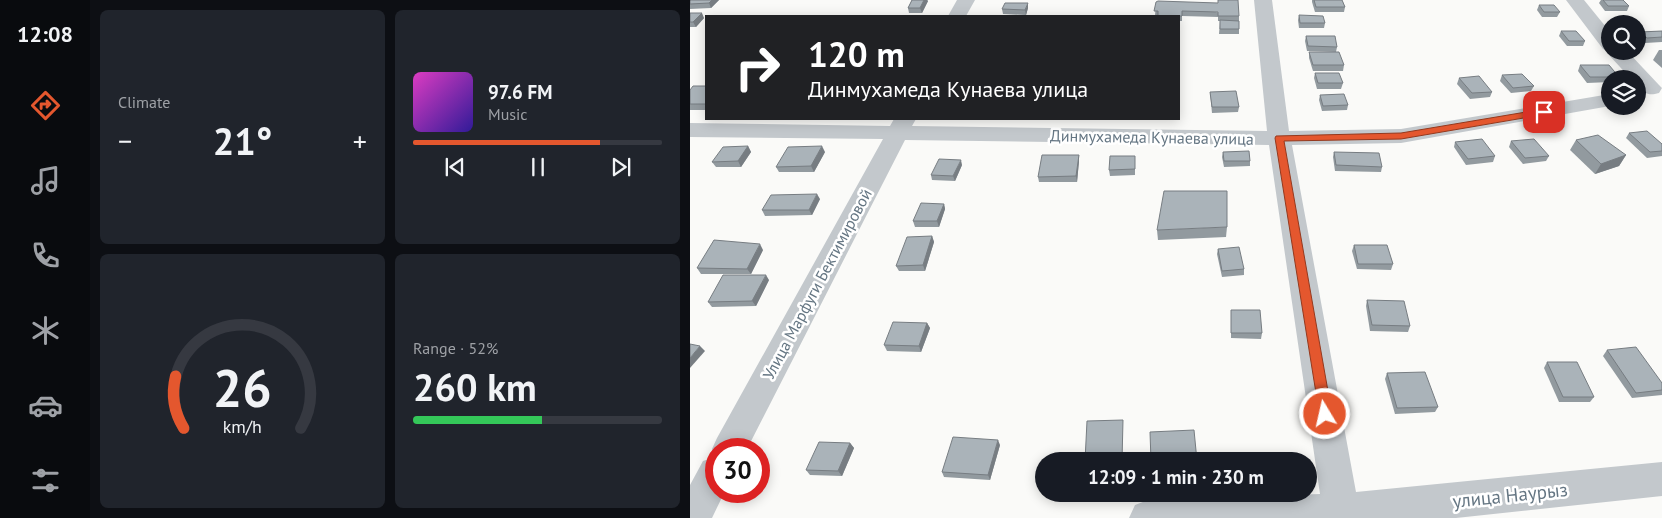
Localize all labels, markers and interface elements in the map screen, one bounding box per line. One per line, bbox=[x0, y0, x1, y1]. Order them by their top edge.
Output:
map controls bbox=[1601, 15, 1646, 115]
button: search bbox=[1601, 15, 1646, 60]
text: 12:08 bbox=[17, 20, 73, 48]
text: 120 m bbox=[808, 31, 905, 77]
icon: right bbox=[725, 35, 790, 100]
button: layers bbox=[1601, 70, 1646, 115]
text: Динмухамеда Кунаева улица bbox=[808, 75, 1088, 103]
text: 97.6 FM bbox=[488, 80, 552, 104]
icon: directions bbox=[28, 88, 63, 123]
pin bbox=[1523, 91, 1565, 133]
text: Climate bbox=[118, 92, 170, 112]
icon: arrive bbox=[1530, 98, 1558, 126]
text: Music bbox=[488, 104, 528, 124]
text: 21° bbox=[213, 116, 272, 165]
text: − bbox=[118, 122, 132, 159]
text: + bbox=[353, 122, 367, 159]
street label: Динмухамеда Кунаева улица bbox=[1050, 125, 1254, 149]
icon: previous bbox=[441, 153, 469, 181]
icon: pause bbox=[524, 153, 552, 181]
icon: next bbox=[607, 153, 635, 181]
icon: music bbox=[28, 163, 63, 198]
street label: Улица Марфуги Бектимировой bbox=[758, 185, 876, 383]
icon: phone bbox=[28, 238, 63, 273]
icon: climate bbox=[28, 313, 63, 348]
text: Range · 52% bbox=[413, 338, 498, 358]
text: 26 bbox=[213, 354, 272, 421]
text: 260 km bbox=[413, 362, 537, 411]
position arrow bbox=[1298, 387, 1350, 439]
icon: car bbox=[28, 388, 63, 423]
text: km/h bbox=[223, 415, 262, 438]
speed limit sign: 30 bbox=[705, 438, 770, 503]
icon: filters bbox=[28, 463, 63, 498]
text: 12:09 · 1 min · 230 m bbox=[1088, 465, 1264, 489]
street label: улица Наурыз bbox=[1451, 477, 1569, 513]

